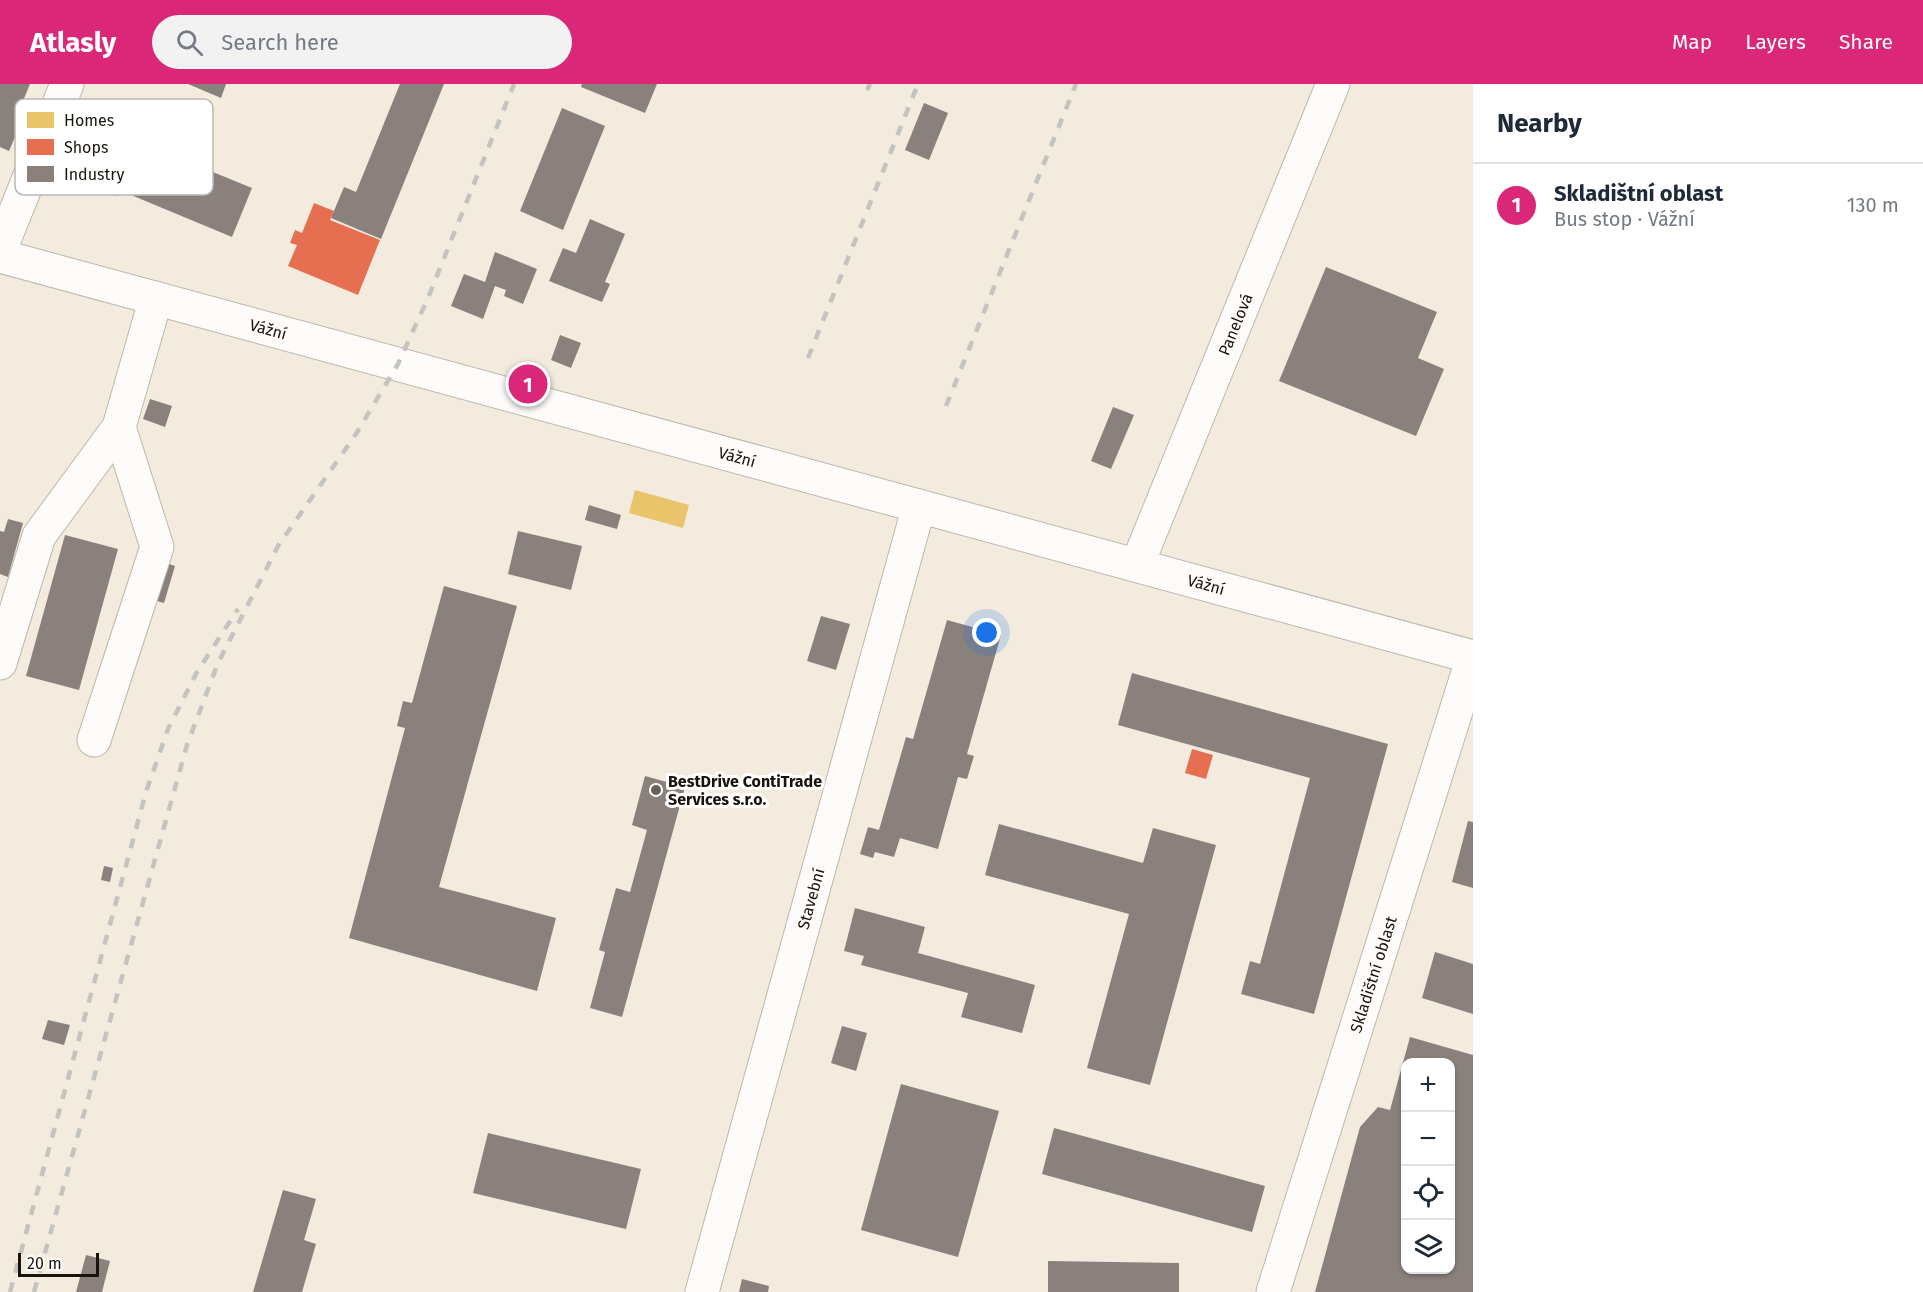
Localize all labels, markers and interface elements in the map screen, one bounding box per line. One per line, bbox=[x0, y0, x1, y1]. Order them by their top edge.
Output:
search box bbox=[152, 15, 572, 69]
text: Atlasly bbox=[30, 26, 116, 59]
icon: search bbox=[173, 26, 206, 59]
text: Search here bbox=[221, 29, 339, 56]
text: Map bbox=[1672, 29, 1712, 55]
text: Layers bbox=[1745, 29, 1806, 55]
text: Share bbox=[1839, 29, 1893, 55]
legend bbox=[15, 99, 213, 195]
text: Nearby bbox=[1497, 108, 1582, 139]
text: Homes bbox=[64, 111, 114, 130]
text: Shops bbox=[64, 138, 108, 157]
text: Industry bbox=[64, 165, 124, 184]
text: Skladištní oblast bbox=[1554, 180, 1723, 207]
text: 1 bbox=[1512, 193, 1521, 217]
text: 130 m bbox=[1847, 193, 1899, 217]
text: Bus stop · Vážní bbox=[1554, 207, 1695, 231]
street label: Panelová bbox=[1214, 290, 1257, 358]
street label: Vážní bbox=[247, 315, 289, 344]
pin: 1 bbox=[508, 362, 548, 406]
street label: Vážní bbox=[716, 443, 758, 471]
street label: Vážní bbox=[1185, 571, 1227, 599]
your location bbox=[972, 618, 1001, 647]
place label: BestDrive ContiTrade Services s.r.o. bbox=[668, 772, 822, 809]
marker: BestDrive ContiTrade Services s.r.o. bbox=[649, 783, 663, 797]
street label: Stavební bbox=[794, 866, 829, 932]
street label: Skladištní oblast bbox=[1346, 914, 1401, 1035]
map controls bbox=[1401, 1058, 1455, 1274]
button: + bbox=[1401, 1058, 1455, 1112]
button: − bbox=[1401, 1112, 1455, 1166]
button: locate bbox=[1401, 1166, 1455, 1220]
button: layers bbox=[1401, 1220, 1455, 1274]
scale bar bbox=[18, 1250, 99, 1278]
text: 20 m bbox=[27, 1254, 62, 1273]

